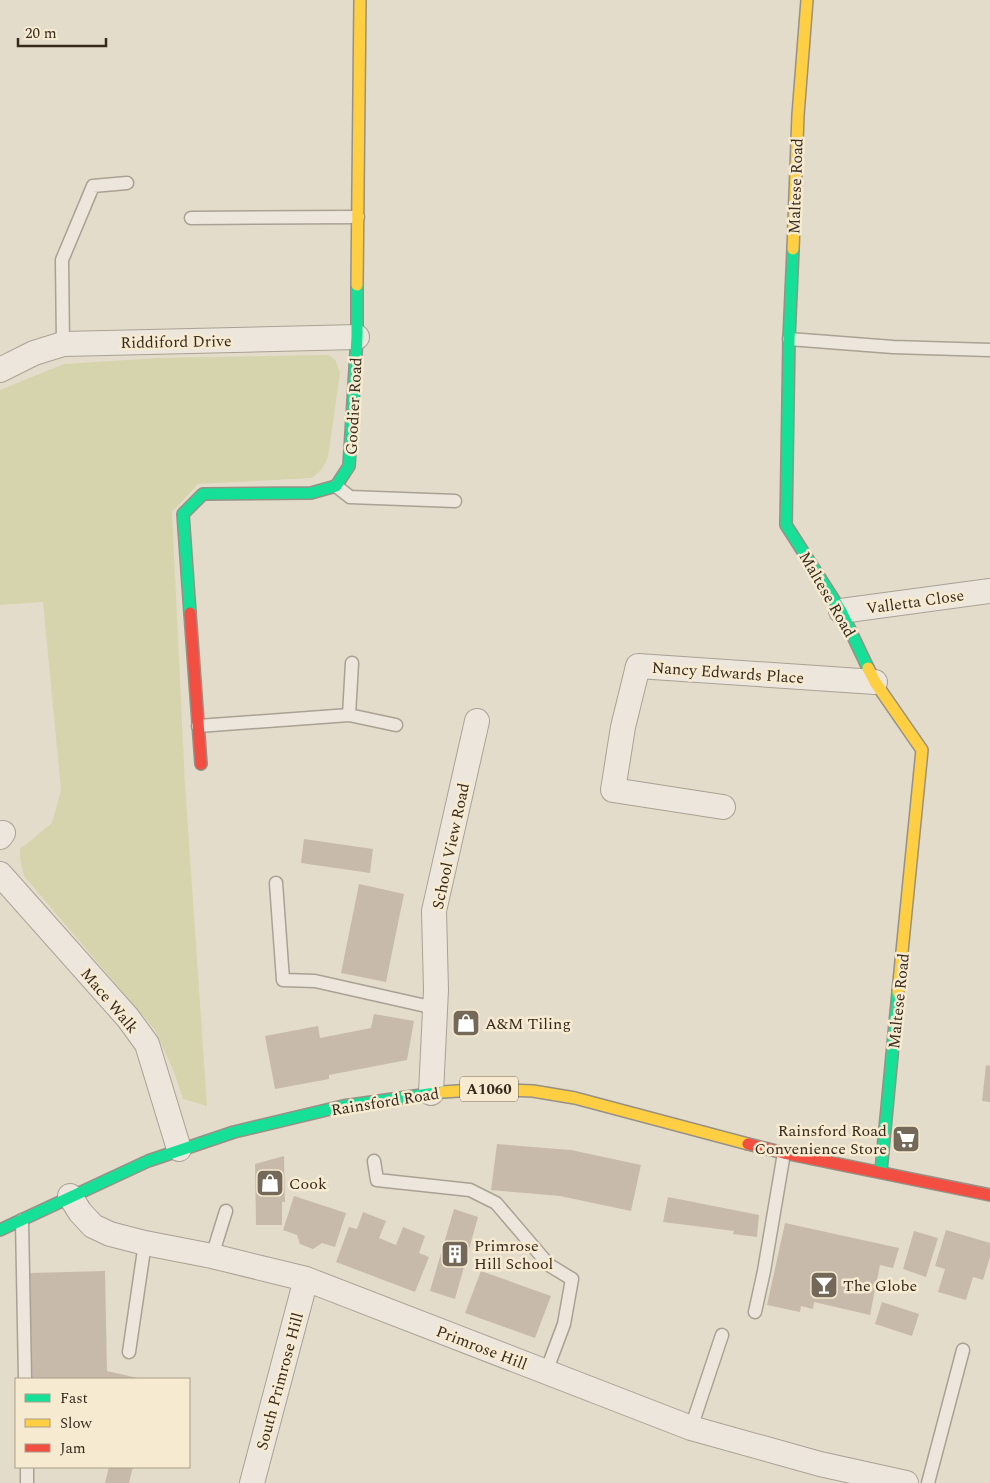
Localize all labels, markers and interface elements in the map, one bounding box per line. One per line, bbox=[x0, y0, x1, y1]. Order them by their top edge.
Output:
scale bar bbox=[18, 15, 105, 47]
text: 20 m bbox=[25, 22, 57, 45]
street label: Maltese Road bbox=[782, 138, 810, 234]
street label: Riddiford Drive bbox=[120, 329, 232, 355]
street label: Goodier Road bbox=[339, 357, 369, 456]
street label: Maltese Road bbox=[793, 547, 862, 642]
street label: Valletta Close bbox=[865, 583, 966, 621]
street label: Nancy Edwards Place bbox=[651, 656, 805, 690]
street label: School View Road bbox=[426, 781, 476, 912]
street label: Maltese Road bbox=[882, 952, 916, 1050]
street label: Mace Walk bbox=[75, 963, 144, 1039]
shop icon: A&M Tiling bbox=[451, 1008, 481, 1038]
place label: A&M Tiling bbox=[485, 1012, 571, 1036]
road number: A1060 bbox=[460, 1076, 518, 1102]
street label: Rainsford Road bbox=[329, 1082, 441, 1122]
place label: Rainsford Road Convenience Store bbox=[754, 1119, 887, 1161]
supermarket icon: Rainsford Road Convenience Store bbox=[891, 1124, 921, 1154]
shop icon: Cook bbox=[255, 1168, 285, 1198]
place label: Cook bbox=[289, 1172, 327, 1196]
place label: Primrose Hill School bbox=[474, 1234, 553, 1276]
building icon: Primrose Hill School bbox=[440, 1239, 470, 1269]
bar icon: The Globe bbox=[809, 1270, 839, 1300]
place label: The Globe bbox=[843, 1274, 917, 1298]
street label: South Primrose Hill bbox=[250, 1310, 310, 1453]
street label: Primrose Hill bbox=[432, 1319, 531, 1376]
legend bbox=[15, 1378, 190, 1468]
text: Fast bbox=[60, 1387, 88, 1410]
text: Slow bbox=[60, 1412, 92, 1435]
text: Jam bbox=[60, 1437, 86, 1460]

